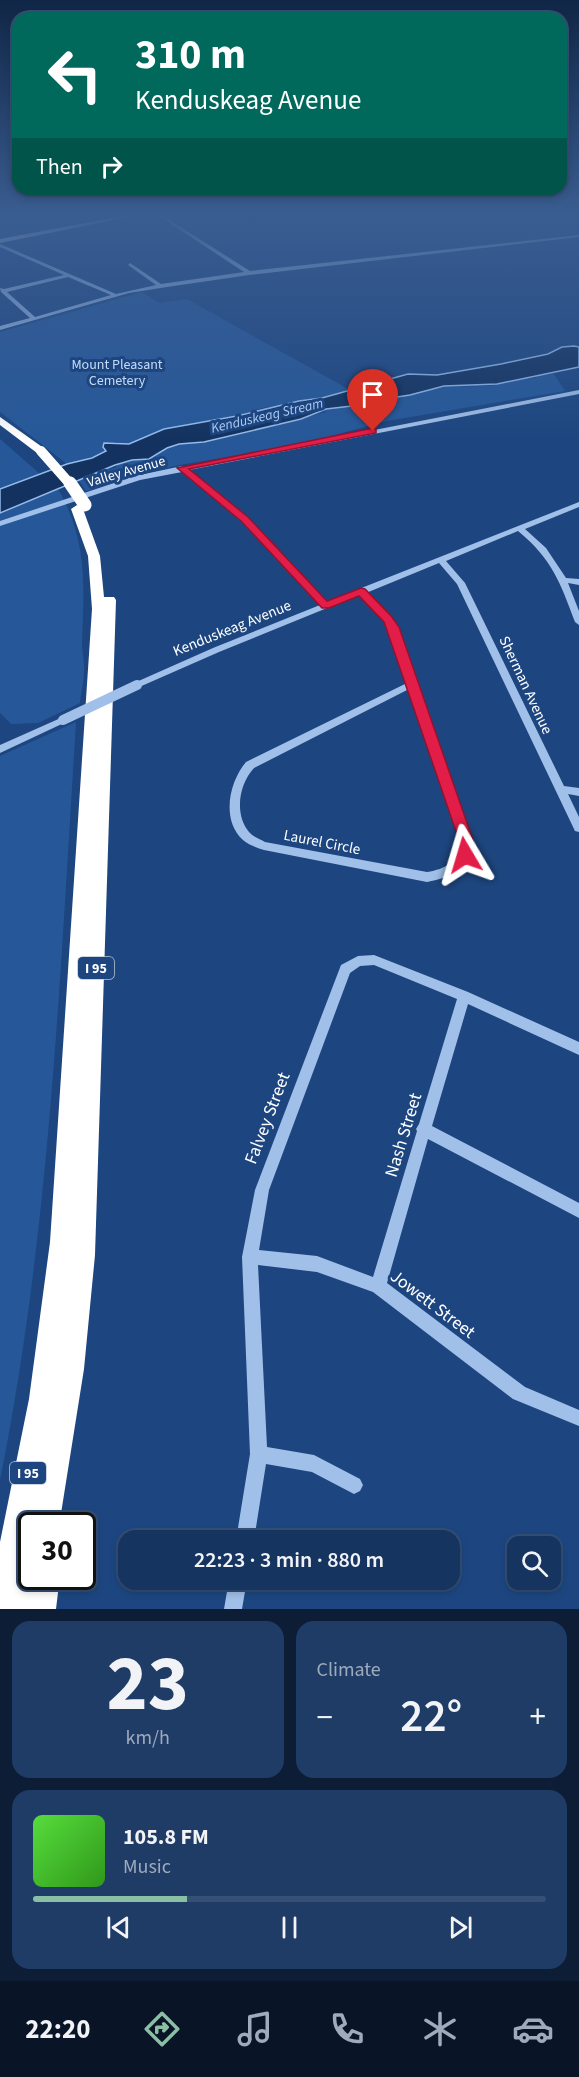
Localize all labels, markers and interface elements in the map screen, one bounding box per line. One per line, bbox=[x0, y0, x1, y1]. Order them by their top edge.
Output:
text: 310 m bbox=[135, 25, 246, 85]
icon: left bbox=[36, 36, 114, 114]
text: Kenduskeag Avenue bbox=[135, 81, 361, 120]
icon: right bbox=[95, 150, 128, 183]
text: Then bbox=[36, 151, 83, 183]
park label: Mount Pleasant Cemetery bbox=[71, 355, 163, 391]
pin bbox=[347, 369, 398, 431]
icon: arrive bbox=[356, 378, 389, 411]
water label: Kenduskeag Stream bbox=[209, 393, 325, 439]
street label: Valley Avenue bbox=[85, 451, 168, 493]
street label: Kenduskeag Avenue bbox=[170, 595, 294, 662]
street label: Sherman Avenue bbox=[494, 633, 558, 738]
position arrow bbox=[433, 823, 497, 887]
street label: Laurel Circle bbox=[282, 825, 362, 860]
road number: I 95 bbox=[78, 957, 114, 979]
street label: Falvey Street bbox=[239, 1069, 296, 1168]
street label: Nash Street bbox=[379, 1090, 428, 1180]
street label: Jowett Street bbox=[385, 1264, 480, 1345]
road number: I 95 bbox=[10, 1462, 46, 1484]
speed limit sign: 30 bbox=[18, 1512, 96, 1590]
map controls bbox=[507, 1536, 561, 1590]
button: search bbox=[507, 1536, 561, 1590]
text: 22:23 · 3 min · 880 m bbox=[194, 1544, 384, 1576]
text: 23 bbox=[107, 1629, 189, 1740]
text: Climate bbox=[317, 1656, 381, 1684]
text: 22° bbox=[400, 1685, 462, 1749]
text: − bbox=[317, 1694, 333, 1741]
text: + bbox=[530, 1694, 546, 1741]
text: km/h bbox=[126, 1724, 170, 1752]
text: 105.8 FM bbox=[123, 1821, 209, 1853]
text: Music bbox=[123, 1853, 171, 1881]
icon: previous bbox=[102, 1911, 135, 1944]
icon: pause bbox=[273, 1911, 306, 1944]
icon: next bbox=[444, 1911, 477, 1944]
icon: directions bbox=[141, 2008, 183, 2050]
icon: music bbox=[234, 2008, 276, 2050]
icon: phone bbox=[326, 2008, 368, 2050]
icon: climate bbox=[419, 2008, 461, 2050]
icon: car bbox=[512, 2008, 554, 2050]
text: 22:20 bbox=[25, 2010, 90, 2049]

